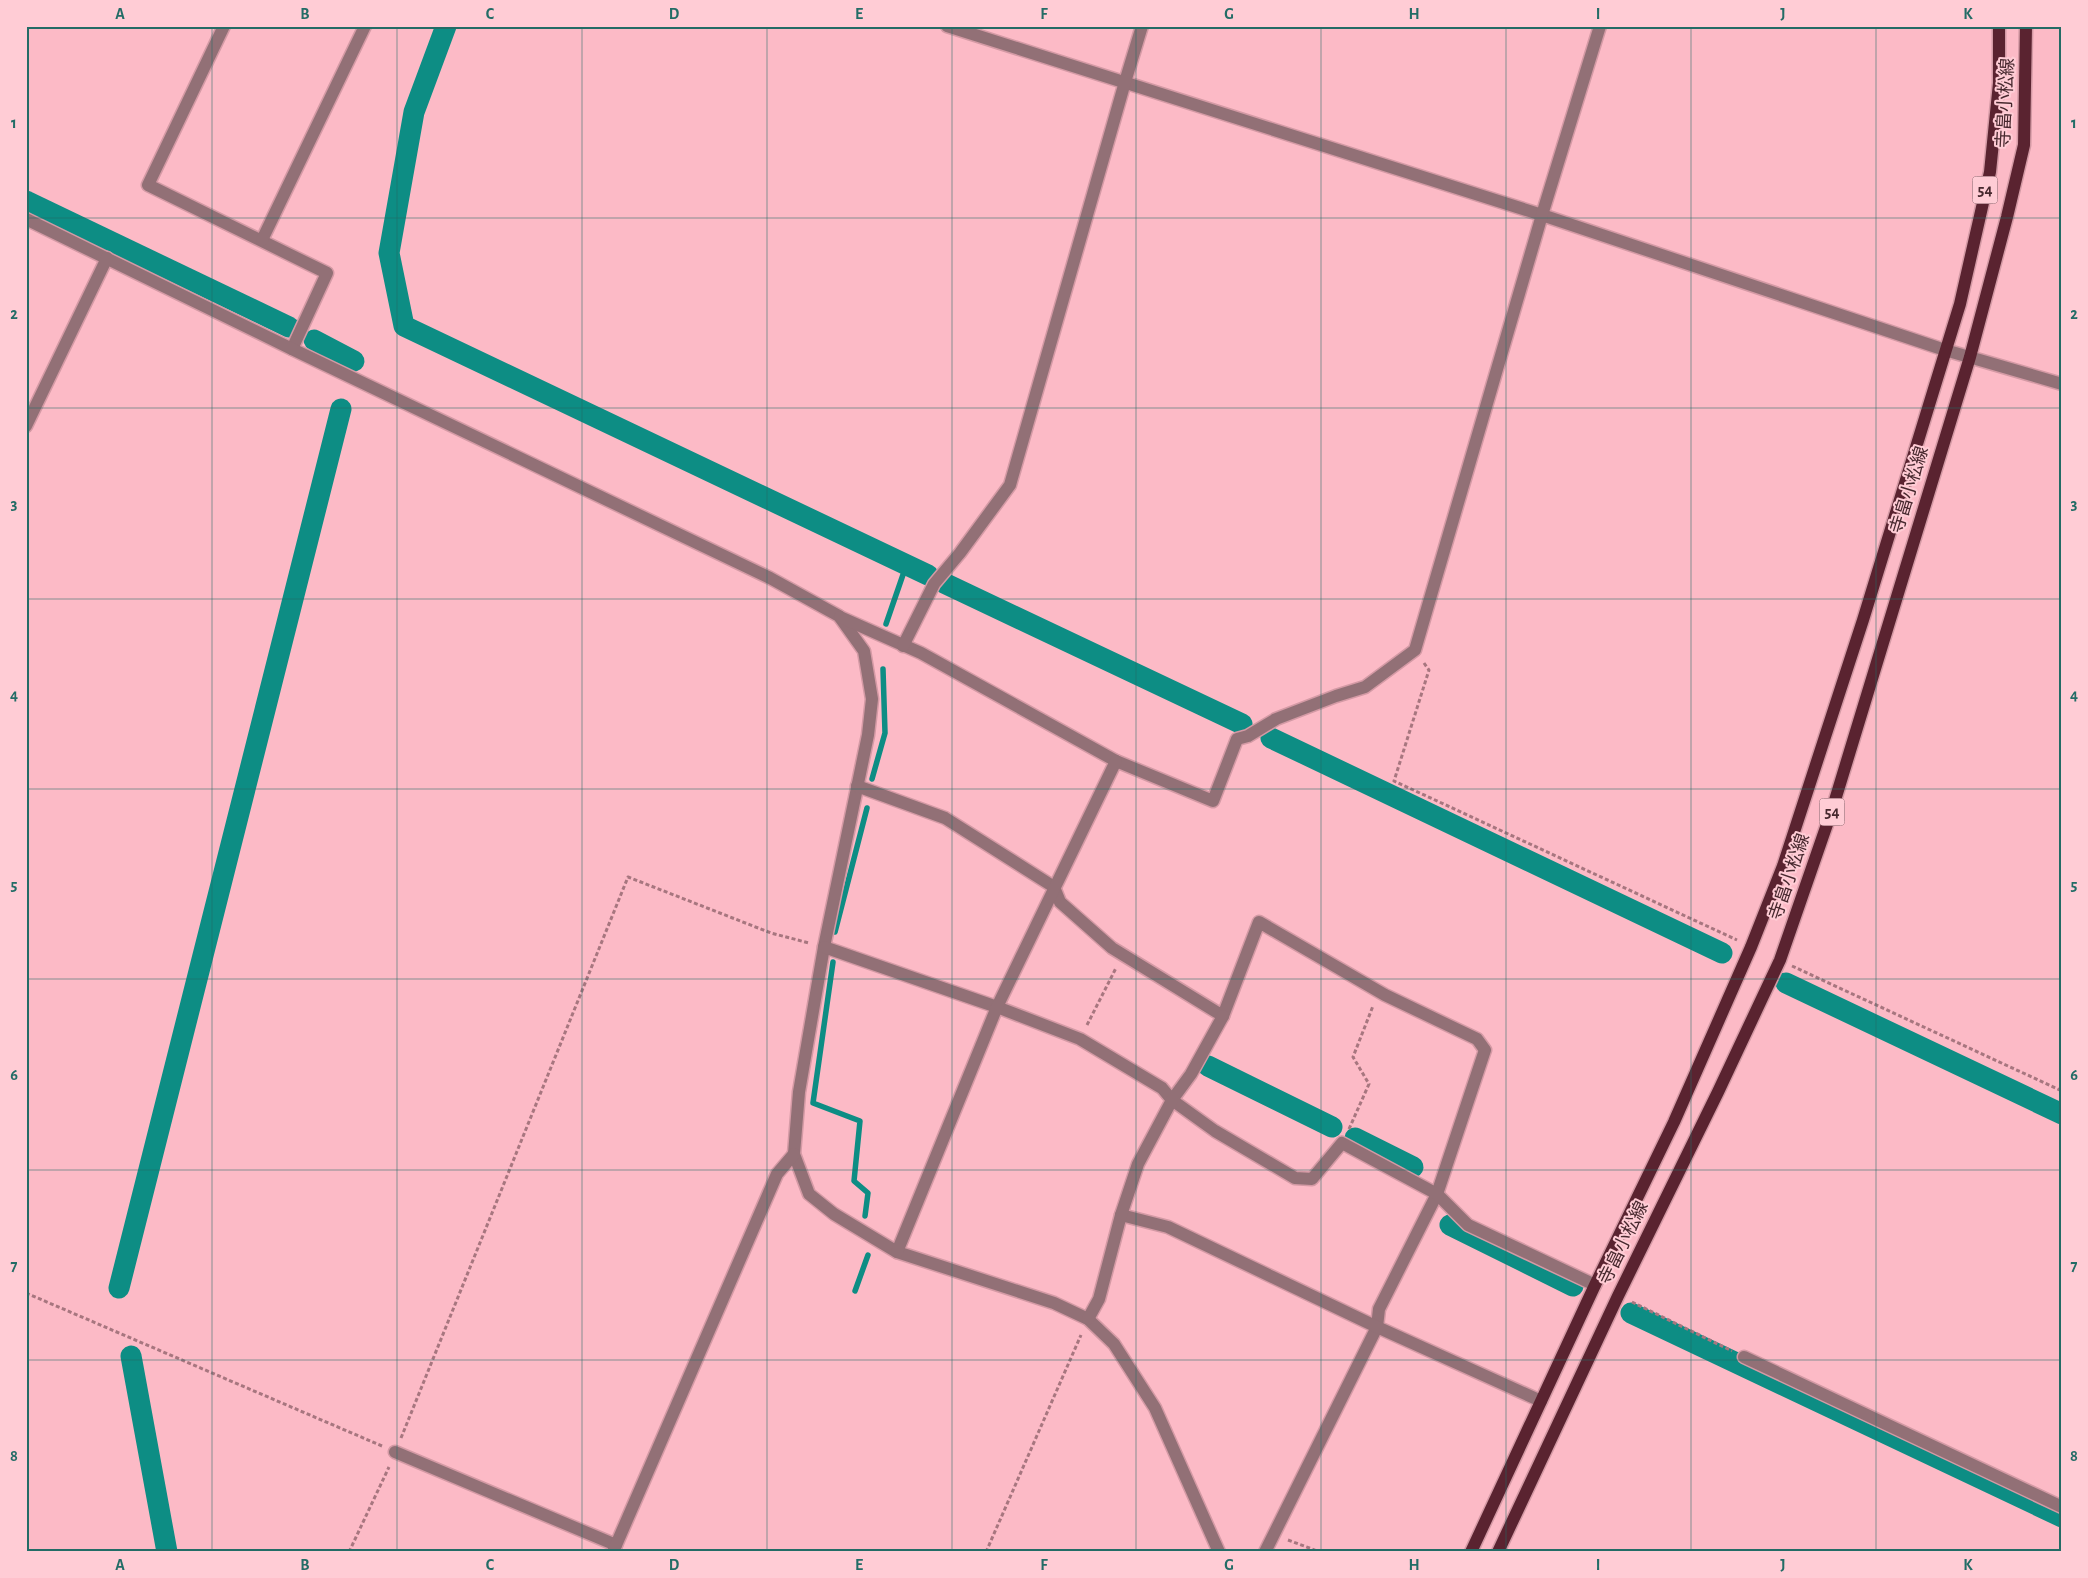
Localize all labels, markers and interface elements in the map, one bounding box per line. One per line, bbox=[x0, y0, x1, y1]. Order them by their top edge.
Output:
text: A bbox=[115, 6, 125, 22]
text: B bbox=[300, 6, 310, 22]
text: C bbox=[486, 6, 495, 22]
text: D bbox=[669, 6, 680, 22]
text: E bbox=[855, 6, 863, 22]
text: F bbox=[1040, 6, 1048, 22]
text: G bbox=[1224, 6, 1234, 22]
text: H bbox=[1408, 6, 1420, 22]
text: I bbox=[1596, 6, 1600, 22]
text: J bbox=[1780, 6, 1786, 22]
text: K bbox=[1963, 6, 1973, 22]
street label: 寺畠小松線 bbox=[1993, 57, 2017, 148]
text: 1 bbox=[11, 115, 17, 131]
text: 1 bbox=[2071, 115, 2077, 131]
road number: 54 bbox=[1972, 176, 1998, 204]
text: 2 bbox=[10, 306, 18, 322]
text: 2 bbox=[2070, 306, 2078, 322]
street label: 寺畠小松線 bbox=[1886, 444, 1932, 536]
text: 3 bbox=[11, 496, 18, 512]
text: 3 bbox=[2071, 496, 2078, 512]
text: 4 bbox=[10, 687, 18, 703]
text: 4 bbox=[2070, 687, 2078, 703]
road number: 54 bbox=[1820, 799, 1844, 826]
street label: 寺畠小松線 bbox=[1765, 831, 1813, 922]
text: 5 bbox=[11, 877, 18, 893]
text: 5 bbox=[2071, 877, 2078, 893]
text: 6 bbox=[10, 1067, 18, 1083]
text: 6 bbox=[2070, 1067, 2078, 1083]
street label: 寺畠小松線 bbox=[1594, 1198, 1652, 1287]
text: 7 bbox=[11, 1258, 18, 1274]
text: 7 bbox=[2071, 1258, 2078, 1274]
text: 8 bbox=[10, 1448, 18, 1464]
text: 8 bbox=[2070, 1448, 2078, 1464]
text: A bbox=[115, 1557, 125, 1573]
text: B bbox=[300, 1557, 310, 1573]
text: C bbox=[486, 1557, 495, 1573]
text: D bbox=[669, 1557, 680, 1573]
text: E bbox=[855, 1557, 863, 1573]
text: F bbox=[1040, 1557, 1048, 1573]
text: G bbox=[1224, 1557, 1234, 1573]
text: H bbox=[1408, 1557, 1420, 1573]
text: I bbox=[1596, 1557, 1600, 1573]
text: J bbox=[1780, 1557, 1786, 1573]
text: K bbox=[1963, 1557, 1973, 1573]

